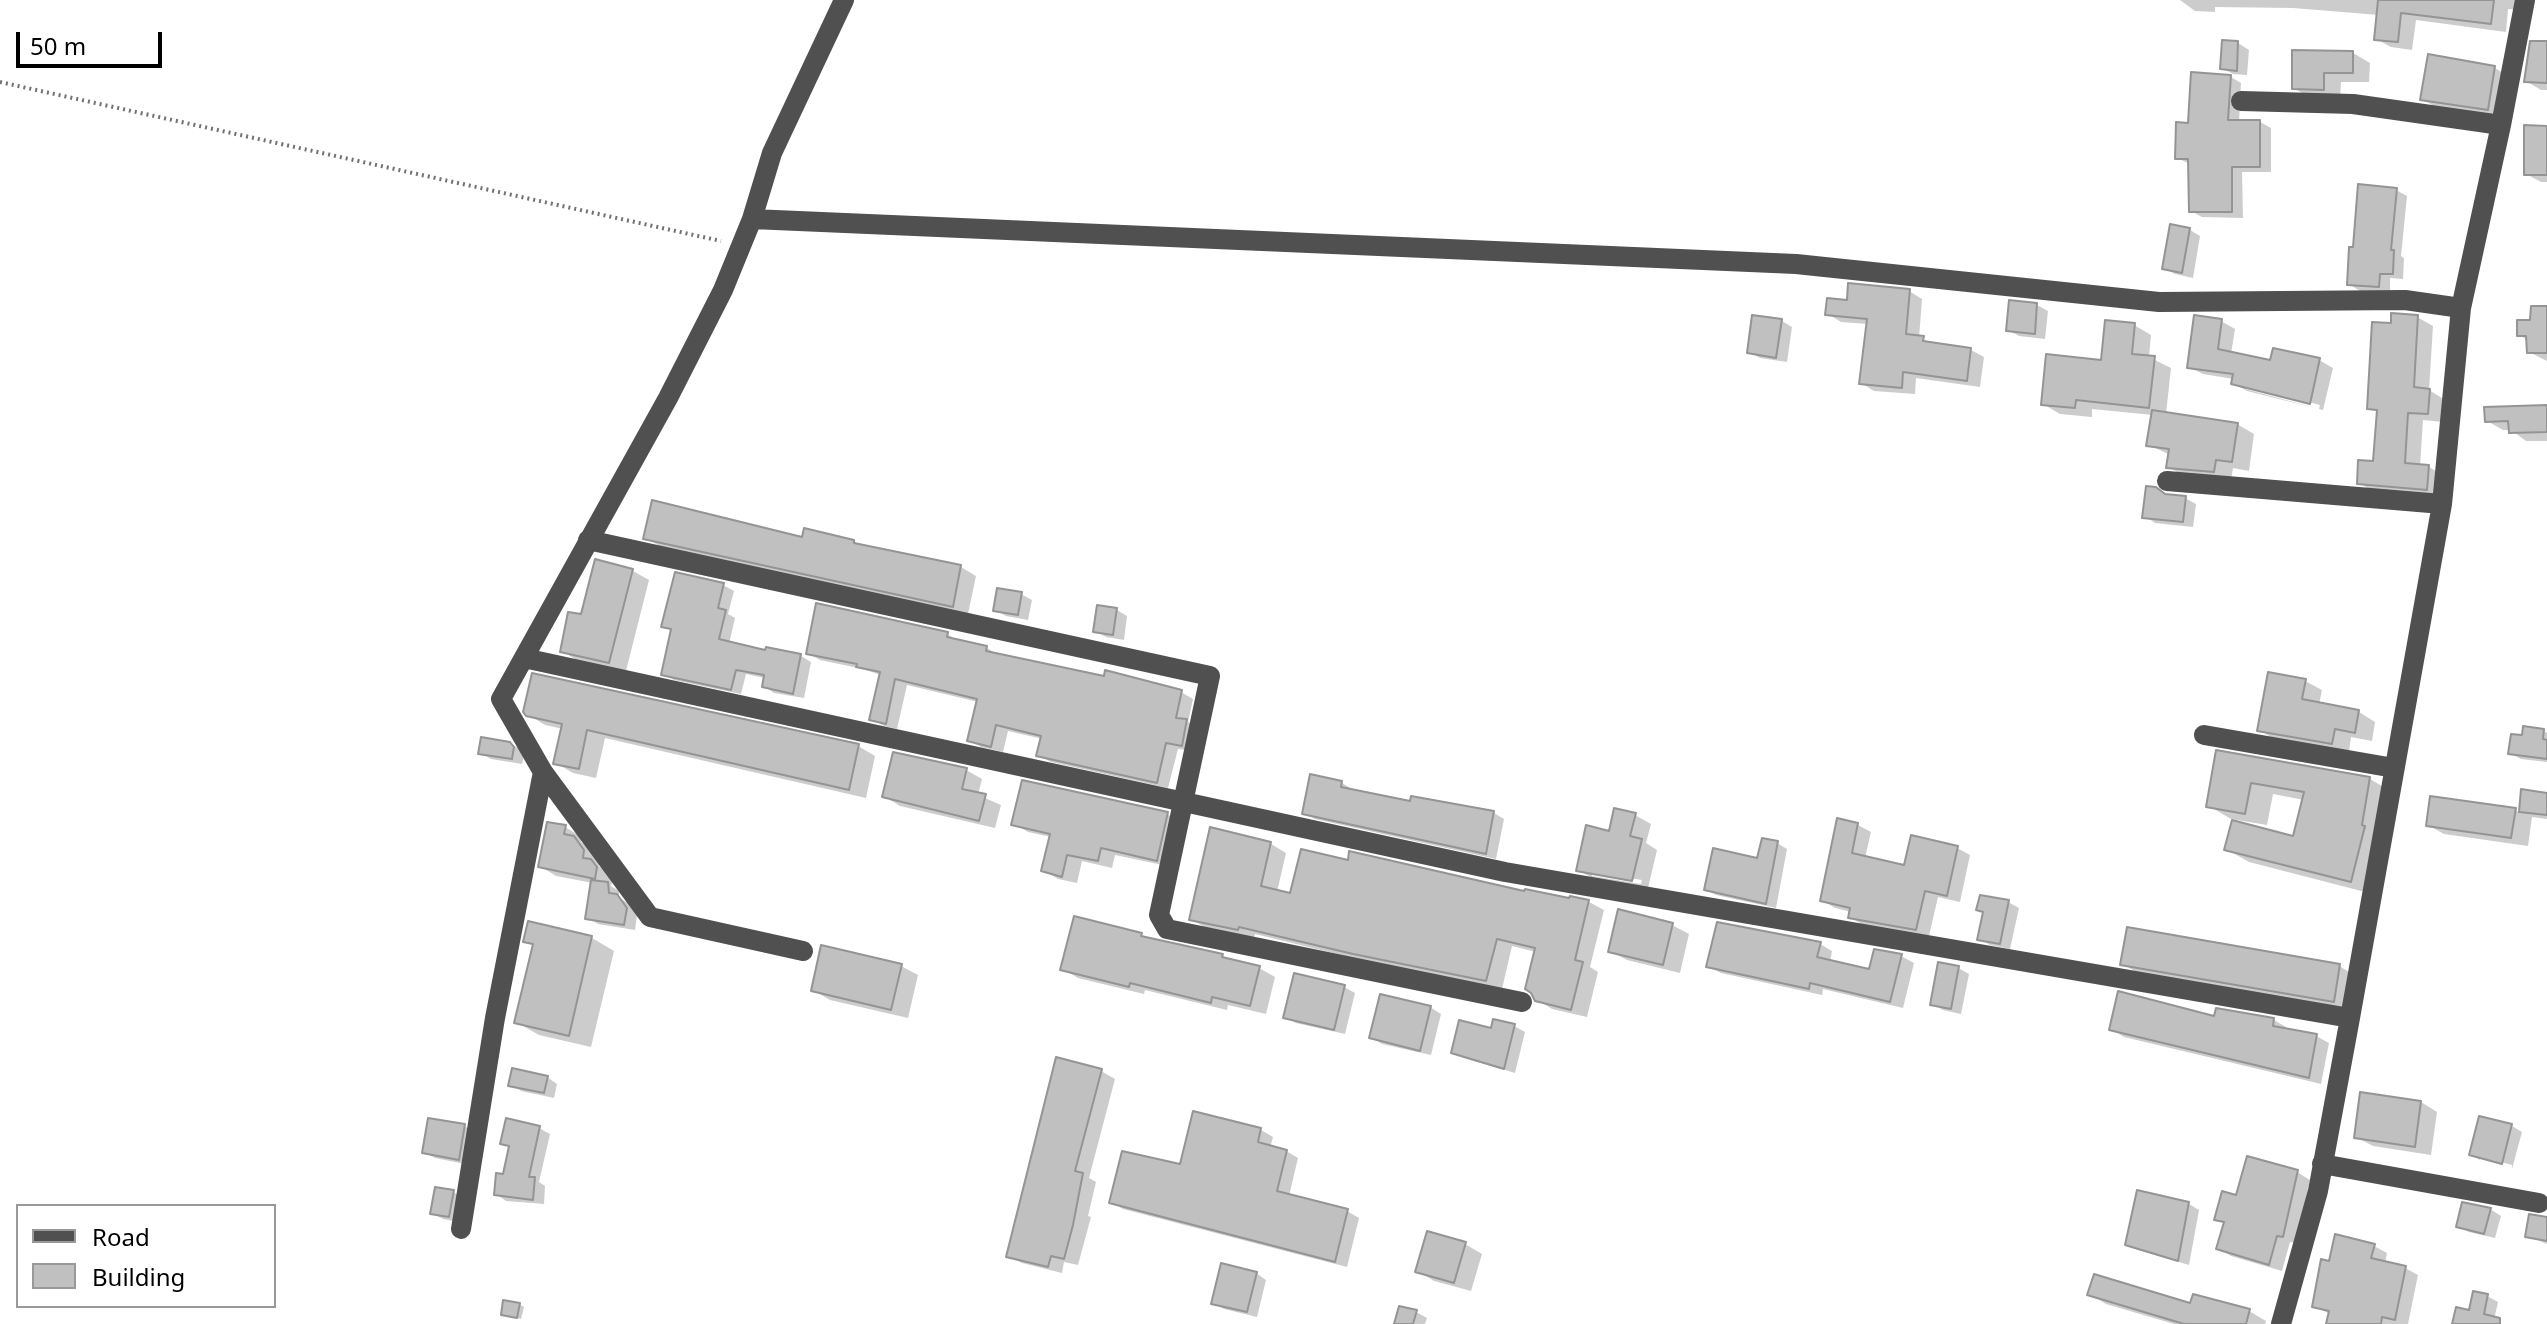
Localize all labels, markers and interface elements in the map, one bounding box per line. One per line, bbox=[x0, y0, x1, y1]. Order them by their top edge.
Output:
scale bar bbox=[20, 16, 166, 66]
text: 50 m bbox=[30, 29, 86, 62]
legend bbox=[16, 1204, 276, 1308]
text: Road bbox=[92, 1220, 150, 1253]
text: Building bbox=[92, 1260, 185, 1293]

